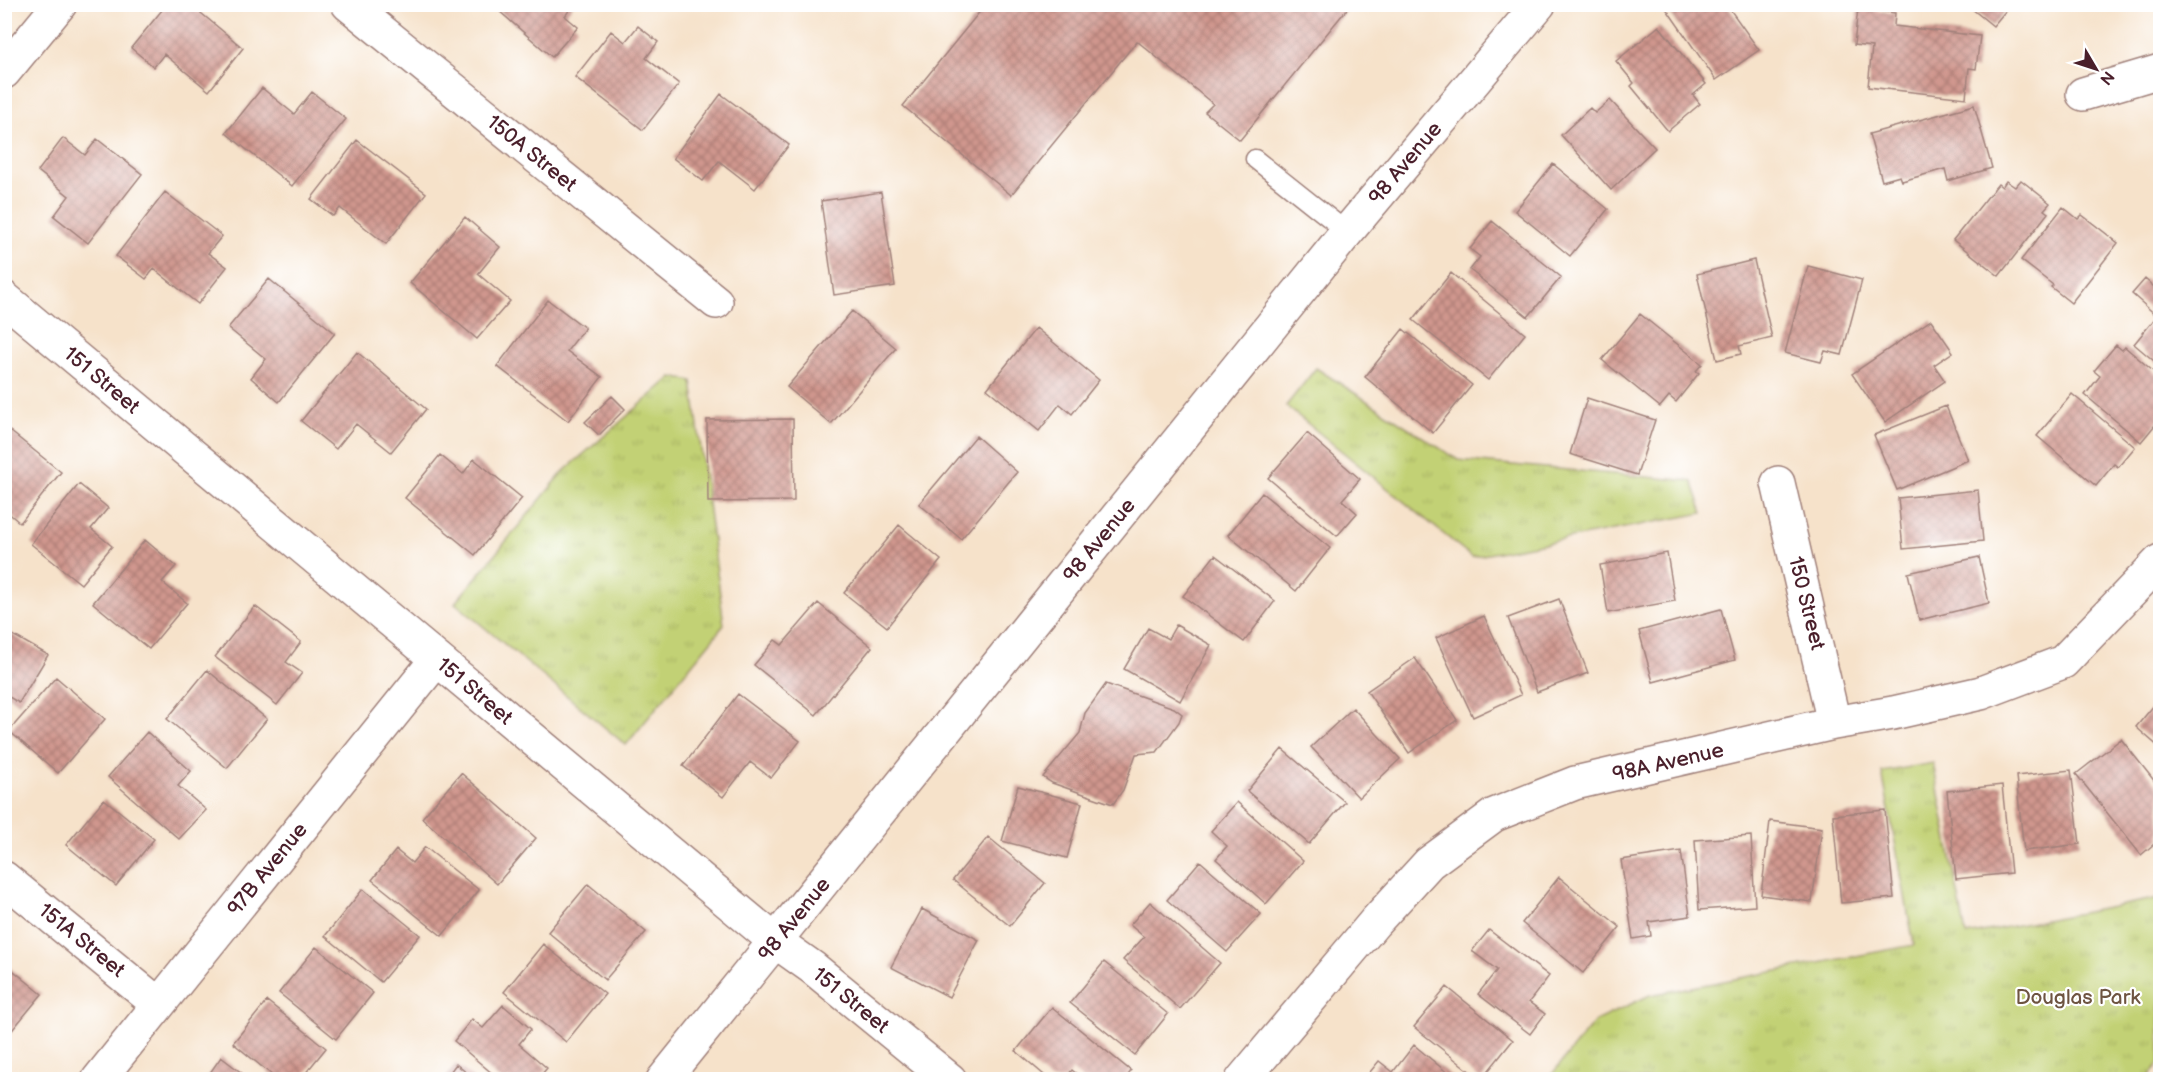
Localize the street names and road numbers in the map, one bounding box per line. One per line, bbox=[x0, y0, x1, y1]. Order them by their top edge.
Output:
street label: 150A Street bbox=[482, 110, 582, 198]
street label: 98 Avenue bbox=[1363, 117, 1447, 210]
street label: 151 Street bbox=[59, 341, 145, 420]
street label: 98 Avenue bbox=[1058, 493, 1141, 587]
street label: 150 Street bbox=[1783, 554, 1830, 653]
street label: 151 Street bbox=[432, 652, 518, 731]
street label: 98A Avenue bbox=[1610, 738, 1726, 787]
street label: 97B Avenue bbox=[222, 818, 313, 921]
street label: 98 Avenue bbox=[753, 872, 836, 966]
street label: 151A Street bbox=[33, 898, 130, 983]
street label: 151 Street bbox=[807, 962, 894, 1039]

